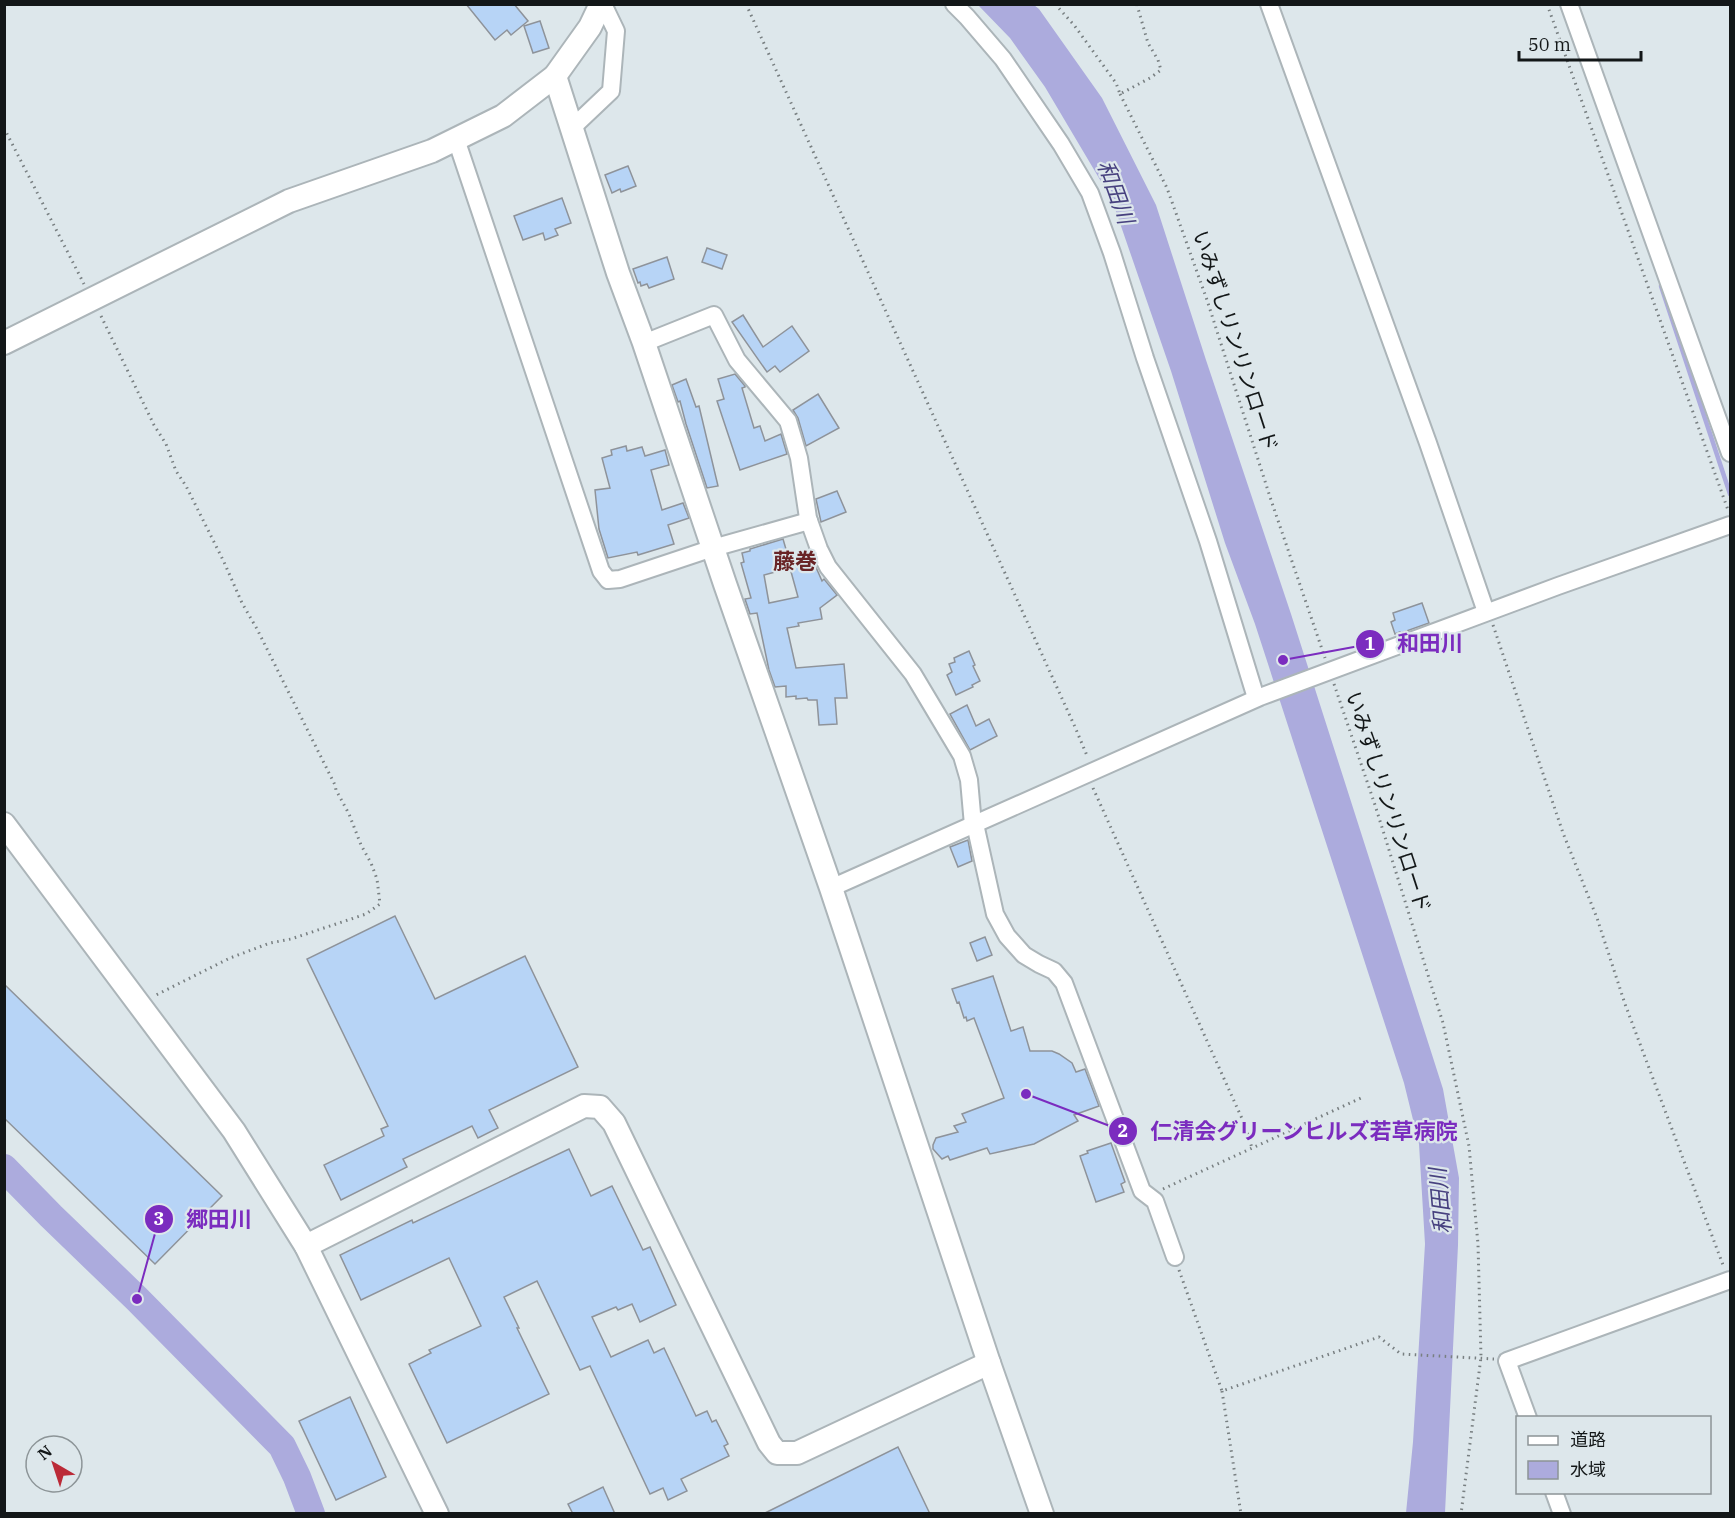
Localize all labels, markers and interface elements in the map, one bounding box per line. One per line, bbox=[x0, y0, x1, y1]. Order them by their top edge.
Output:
scale bar bbox=[1519, 24, 1640, 62]
text: 50 m bbox=[1528, 33, 1571, 56]
water label: 和田川 bbox=[1092, 156, 1142, 230]
street label: いみずしリンリンロード bbox=[1187, 227, 1285, 455]
district label: 藤巻 bbox=[773, 546, 817, 575]
callout: 和田川 bbox=[1355, 624, 1475, 664]
text: 和田川 bbox=[1397, 628, 1463, 657]
text: 1 bbox=[1365, 632, 1376, 655]
street label: いみずしリンリンロード bbox=[1340, 688, 1438, 916]
callout: 仁清会グリーンヒルズ若草病院 bbox=[1108, 1111, 1470, 1151]
text: 仁清会グリーンヒルズ若草病院 bbox=[1151, 1116, 1457, 1145]
text: 2 bbox=[1118, 1119, 1128, 1142]
water label: 和田川 bbox=[1422, 1165, 1457, 1235]
callout: 郷田川 bbox=[144, 1199, 264, 1239]
text: 郷田川 bbox=[186, 1204, 252, 1233]
text: 3 bbox=[154, 1207, 164, 1230]
legend bbox=[1516, 1416, 1711, 1494]
text: 道路 bbox=[1570, 1428, 1606, 1451]
north arrow bbox=[24, 1434, 84, 1494]
text: N bbox=[33, 1441, 56, 1464]
text: 水域 bbox=[1570, 1458, 1606, 1481]

